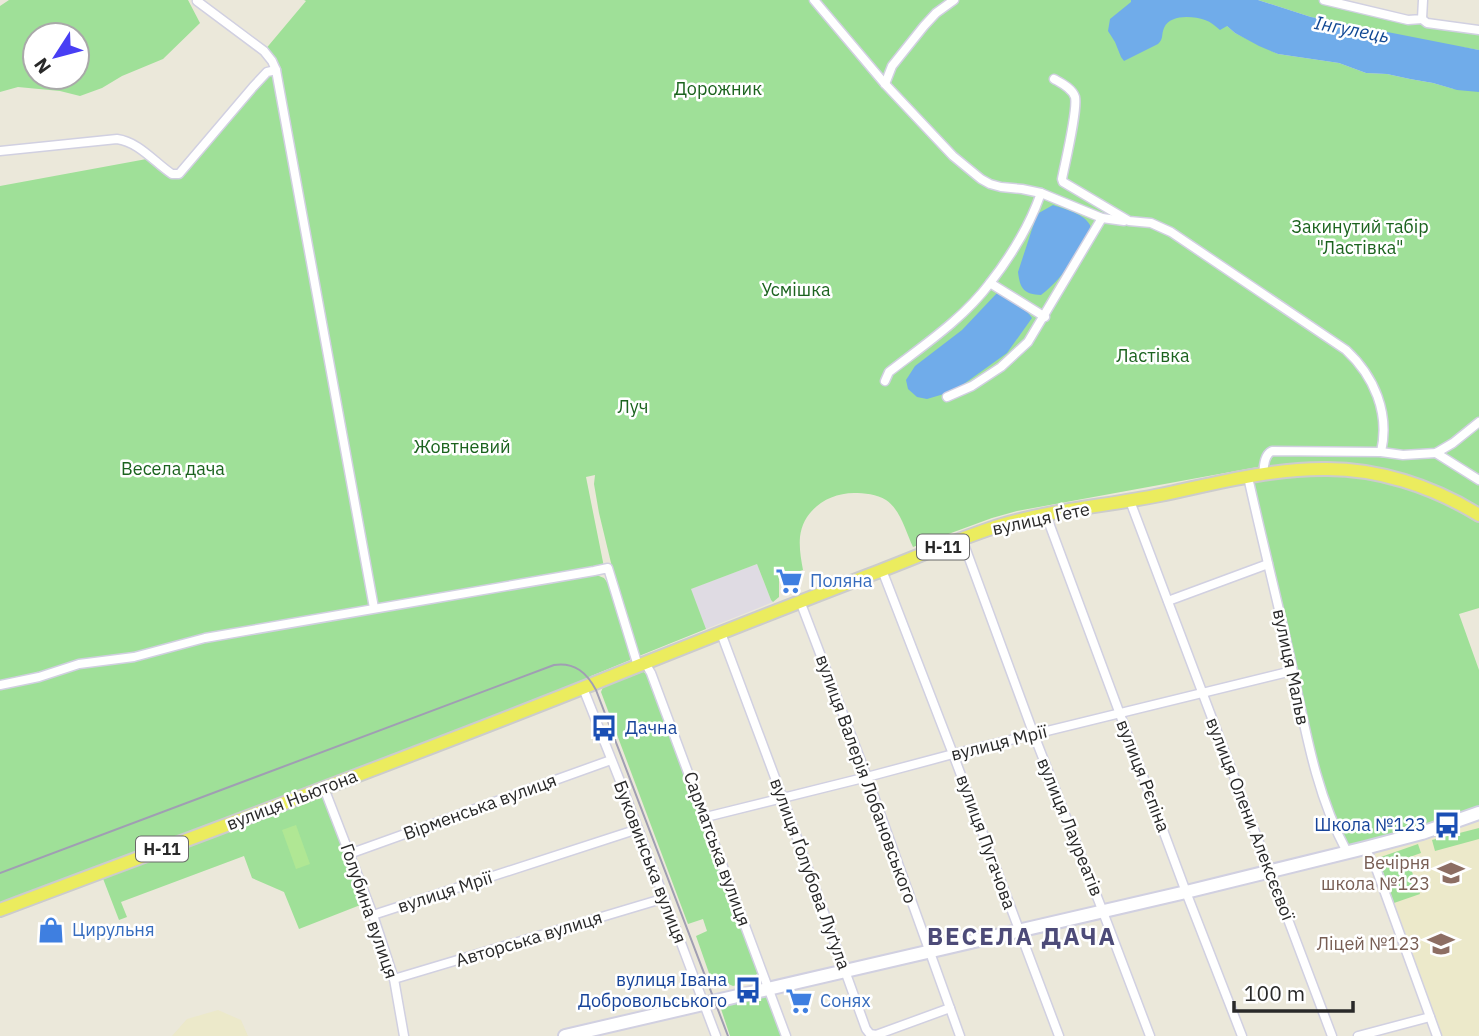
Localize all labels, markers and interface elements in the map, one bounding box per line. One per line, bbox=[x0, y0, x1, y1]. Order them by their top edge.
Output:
water label: Інгулець bbox=[1313, 10, 1391, 48]
north arrow bbox=[21, 21, 91, 91]
text: N bbox=[28, 53, 56, 79]
park label: Дорожник bbox=[674, 77, 762, 100]
park label: Закинутий табір "Ластівка" bbox=[1291, 215, 1429, 259]
park label: Усмішка bbox=[761, 278, 831, 301]
park label: Ластівка bbox=[1116, 344, 1190, 367]
park label: Луч bbox=[618, 395, 648, 418]
park label: Жовтневий bbox=[413, 435, 511, 458]
park label: Весела дача bbox=[121, 457, 225, 480]
street label: вулиця Ґете bbox=[990, 497, 1092, 540]
road number: Н-11 bbox=[917, 534, 969, 560]
supermarket icon: Поляна bbox=[774, 566, 804, 596]
place label: Поляна bbox=[810, 569, 873, 592]
street label: вулиця Мальв bbox=[1268, 607, 1315, 727]
street label: вулиця Валерія Лобановського bbox=[811, 651, 922, 906]
bus stop icon: Дачна bbox=[589, 713, 619, 743]
street label: вулиця Олени Алексєєвої bbox=[1201, 714, 1300, 924]
place label: Дачна bbox=[625, 716, 678, 739]
street label: вулиця Рєпіна bbox=[1111, 716, 1176, 836]
street label: вулиця Мрії bbox=[948, 719, 1050, 766]
street label: вулиця Лауреатів bbox=[1032, 754, 1109, 899]
street label: вулиця Ньютона bbox=[223, 764, 361, 835]
street label: Вірменська вулиця bbox=[400, 768, 560, 845]
street label: Сарматська вулиця bbox=[679, 768, 756, 929]
street label: вулиця Пугачова bbox=[951, 771, 1022, 913]
street label: вулиця Ґолубова Луґула bbox=[765, 775, 856, 973]
street label: Буковинська вулиця bbox=[609, 777, 692, 947]
bus stop icon: Школа №123 bbox=[1432, 810, 1462, 840]
place label: Школа №123 bbox=[1314, 813, 1426, 836]
road number: Н-11 bbox=[136, 836, 188, 862]
street label: Голубина вулиця bbox=[336, 840, 403, 981]
place label: Вечірня школа №123 bbox=[1321, 851, 1430, 895]
school or university icon: Вечірня школа №123 bbox=[1436, 858, 1466, 888]
street label: вулиця Мрії bbox=[394, 865, 496, 918]
street label: Авторська вулиця bbox=[453, 905, 605, 972]
shop icon: Цирульня bbox=[36, 915, 66, 945]
place label: Цирульня bbox=[72, 918, 155, 941]
district label: ВЕСЕЛА ДАЧА bbox=[927, 920, 1117, 952]
school or university icon: Ліцей №123 bbox=[1426, 929, 1456, 959]
place label: Ліцей №123 bbox=[1317, 932, 1420, 955]
place label: вулиця Івана Добровольського bbox=[578, 968, 727, 1012]
scale bar bbox=[1234, 970, 1353, 1014]
bus stop icon: вулиця Івана Добровольського bbox=[733, 975, 763, 1005]
text: 100 m bbox=[1244, 979, 1305, 1007]
supermarket icon: Сонях bbox=[784, 986, 814, 1016]
place label: Сонях bbox=[820, 989, 871, 1012]

